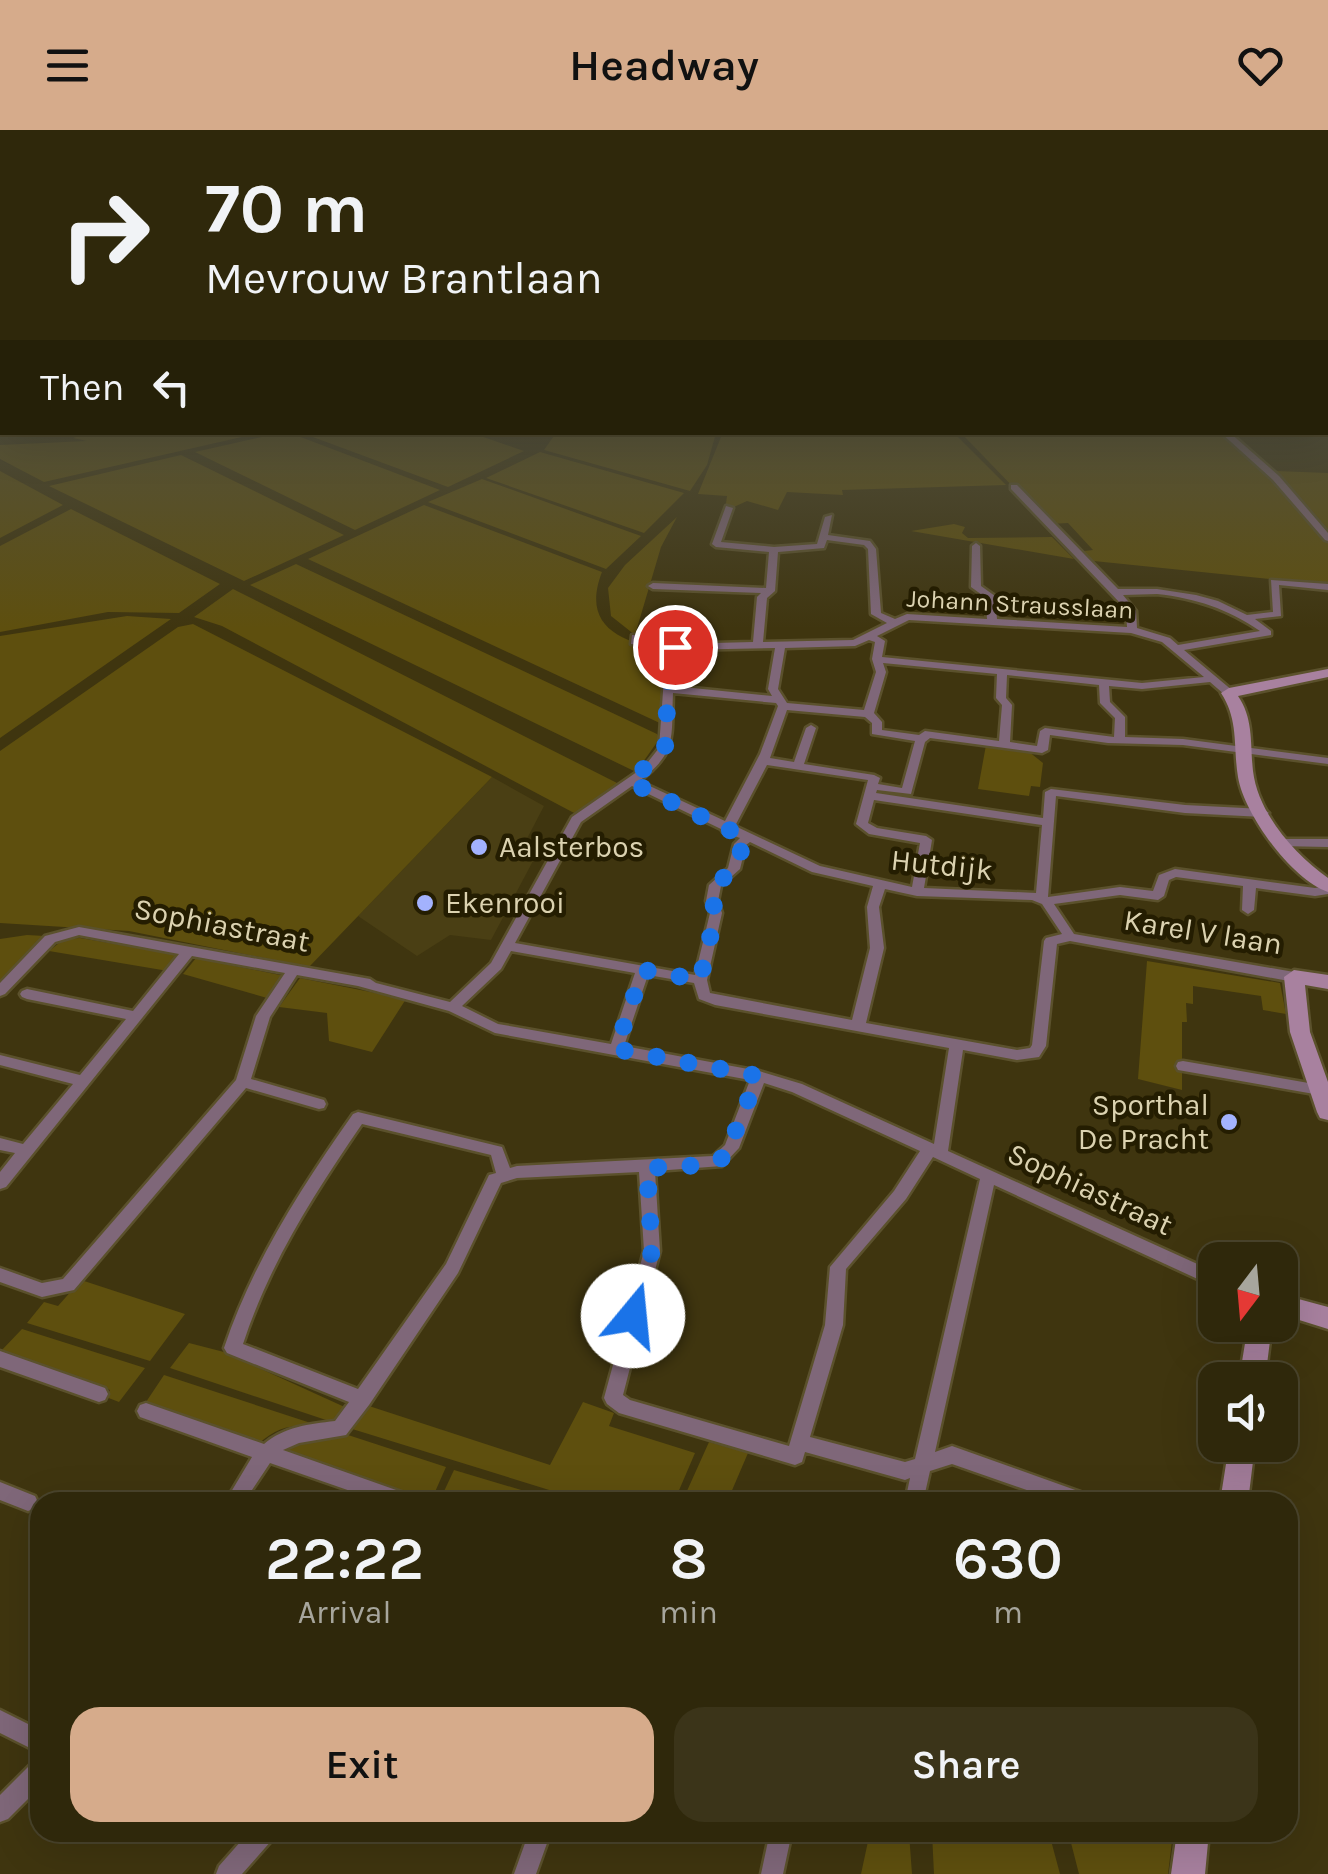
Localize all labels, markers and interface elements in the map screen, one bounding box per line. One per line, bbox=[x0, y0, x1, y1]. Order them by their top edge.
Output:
icon: menu bbox=[40, 38, 95, 93]
icon: heart bbox=[1233, 38, 1288, 93]
text: Headway bbox=[569, 39, 759, 91]
text: 70 m bbox=[205, 168, 368, 250]
icon: right bbox=[40, 170, 170, 300]
text: Mevrouw Brantlaan bbox=[205, 252, 603, 304]
icon: left bbox=[144, 360, 199, 415]
text: Then bbox=[40, 365, 124, 410]
street label: Johann Strausslaan bbox=[906, 584, 1134, 624]
pin bbox=[633, 605, 718, 690]
icon: arrive bbox=[648, 620, 703, 675]
place label: Aalsterbos bbox=[499, 829, 644, 865]
marker: Aalsterbos bbox=[468, 836, 490, 858]
street label: Hutdijk bbox=[889, 842, 995, 888]
place label: Ekenrooi bbox=[445, 885, 565, 921]
street label: Sophiastraat bbox=[131, 890, 313, 960]
marker: Ekenrooi bbox=[414, 892, 436, 914]
street label: Karel V laan bbox=[1121, 902, 1285, 962]
place label: Sporthal De Pracht bbox=[1078, 1087, 1209, 1157]
marker: Sporthal De Pracht bbox=[1218, 1111, 1240, 1133]
street label: Sophiastraat bbox=[1002, 1135, 1178, 1243]
north arrow bbox=[1198, 1242, 1298, 1342]
map controls bbox=[1198, 1242, 1298, 1462]
position arrow bbox=[581, 1264, 685, 1368]
button: sound bbox=[1198, 1362, 1298, 1462]
text: 22:22 bbox=[265, 1524, 424, 1594]
text: 8 bbox=[669, 1524, 708, 1594]
text: 630 bbox=[953, 1524, 1063, 1594]
text: Arrival bbox=[298, 1594, 391, 1631]
text: min bbox=[659, 1594, 718, 1631]
text: m bbox=[993, 1594, 1023, 1631]
button: Exit bbox=[70, 1707, 654, 1822]
button: Share bbox=[674, 1707, 1258, 1822]

